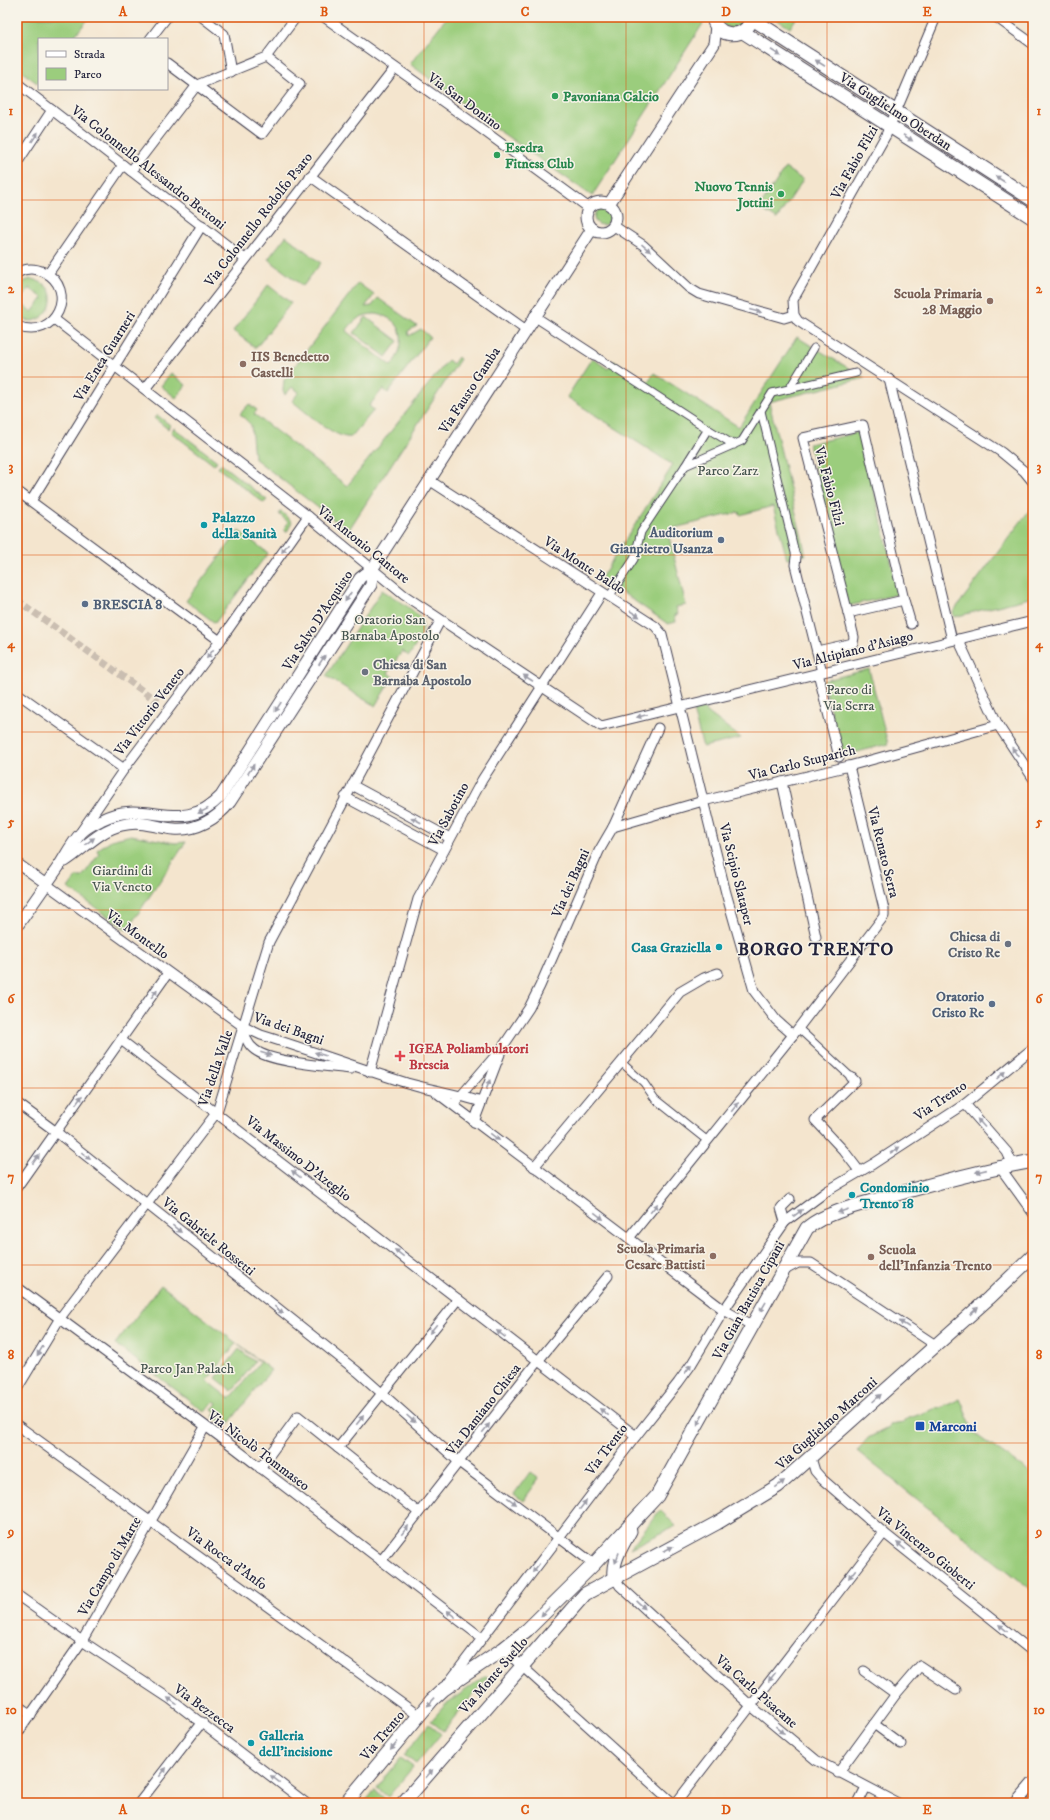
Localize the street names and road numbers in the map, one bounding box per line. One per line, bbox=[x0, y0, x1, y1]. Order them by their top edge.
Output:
street label: Via San Donino bbox=[423, 68, 505, 135]
street label: Via Guglielmo Oberdan bbox=[835, 68, 956, 155]
street label: Via Colonnello Alessandro Bettoni bbox=[67, 101, 230, 234]
street label: Via Fabio Filzi bbox=[827, 122, 883, 203]
street label: Via Colonnello Rodolfo Psaro bbox=[200, 149, 317, 291]
street label: Via Enea Guarneri bbox=[69, 308, 140, 406]
street label: Via Fausto Gamba bbox=[435, 344, 505, 438]
street label: Via Fabio Filzi bbox=[810, 444, 848, 528]
street label: Via Antonio Cantore bbox=[313, 501, 414, 588]
street label: Via Monte Baldo bbox=[539, 532, 629, 599]
street label: Via Salvo D'Acquisto bbox=[278, 567, 357, 675]
street label: Via Altipiano d'Asiago bbox=[790, 627, 915, 675]
street label: Via Vittorio Veneto bbox=[110, 664, 189, 760]
street label: Via Carlo Stuparich bbox=[746, 741, 858, 785]
street label: Via Sabotino bbox=[424, 779, 473, 851]
street label: Via Renato Serra bbox=[863, 804, 903, 900]
street label: Via Scipio Slataper bbox=[714, 820, 758, 928]
street label: Via dei Bagni bbox=[547, 846, 594, 921]
street label: Via Montello bbox=[102, 905, 173, 964]
street label: Via dei Bagni bbox=[250, 1008, 327, 1050]
street label: Via della Valle bbox=[194, 1028, 237, 1110]
street label: Via Trento bbox=[910, 1076, 971, 1126]
street label: Via Massimo D'Azeglio bbox=[241, 1111, 355, 1206]
street label: Via Gabriele Rossetti bbox=[157, 1193, 259, 1280]
street label: Via Gian Battista Cipani bbox=[708, 1238, 789, 1364]
street label: Via Damiano Chiesa bbox=[442, 1360, 525, 1460]
street label: Via Guglielmo Marconi bbox=[771, 1373, 881, 1475]
street label: Via Nicolò Tommaseo bbox=[203, 1406, 313, 1495]
street label: Via Trento bbox=[581, 1420, 632, 1480]
street label: Via Vincenzo Gioberti bbox=[872, 1503, 979, 1594]
street label: Via Campo di Marte bbox=[74, 1513, 146, 1620]
street label: Via Rocca d'Anfo bbox=[182, 1523, 271, 1594]
street label: Via Monte Suello bbox=[455, 1633, 532, 1719]
street label: Via Carlo Pisacane bbox=[711, 1650, 801, 1732]
street label: Via Bezzecca bbox=[169, 1680, 239, 1737]
street label: Via Trento bbox=[356, 1707, 409, 1765]

